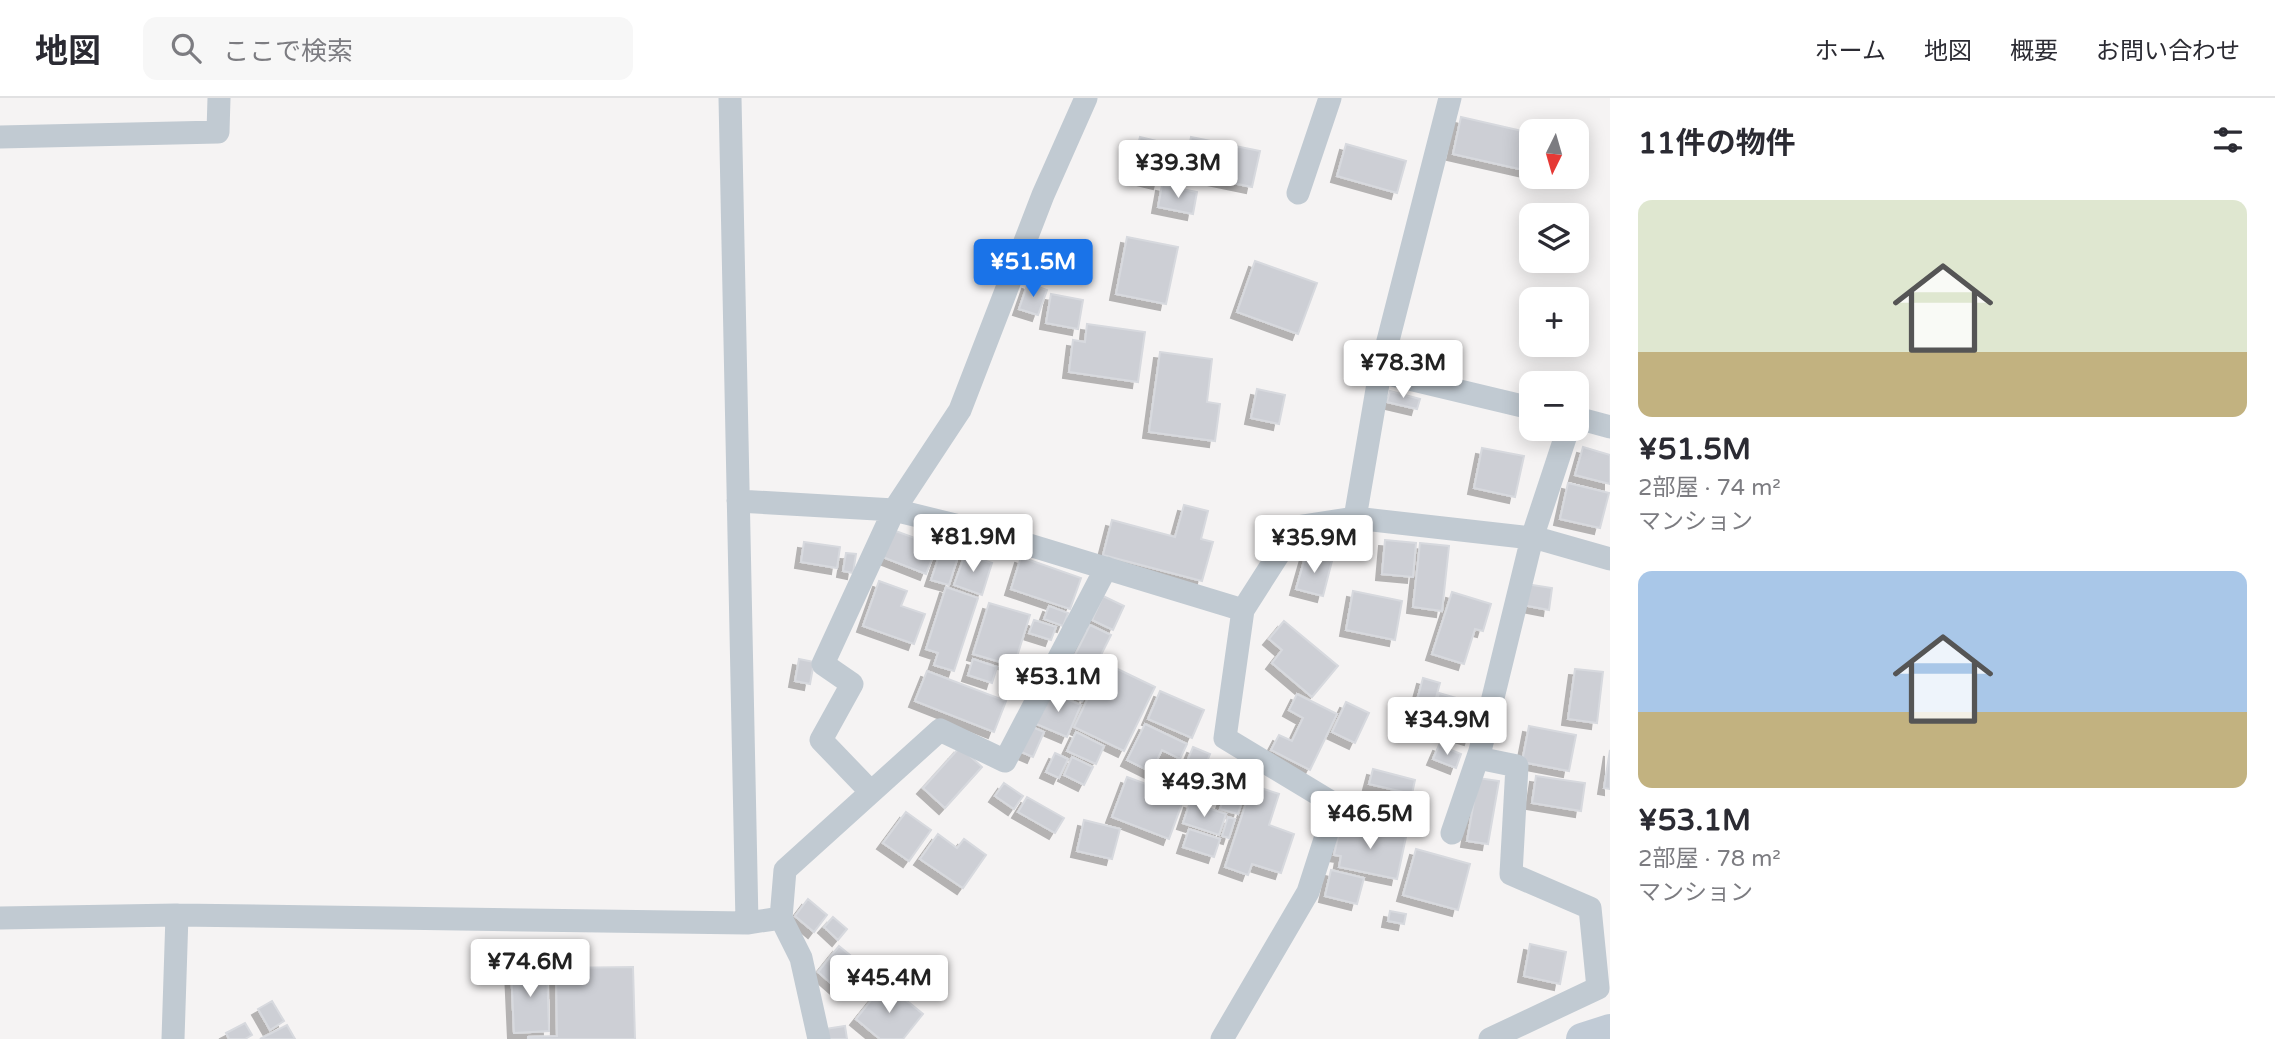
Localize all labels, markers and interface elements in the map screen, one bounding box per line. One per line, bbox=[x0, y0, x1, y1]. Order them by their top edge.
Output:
search box bbox=[143, 17, 633, 80]
icon: search bbox=[167, 29, 205, 67]
text: 地図 bbox=[35, 32, 101, 71]
text: ここで検索 bbox=[223, 36, 353, 67]
text: ホーム bbox=[1815, 37, 1886, 66]
text: 地図 bbox=[1924, 37, 1972, 66]
text: 概要 bbox=[2010, 37, 2058, 66]
text: お問い合わせ bbox=[2096, 37, 2240, 66]
north arrow bbox=[1519, 119, 1589, 189]
map controls bbox=[1519, 119, 1589, 441]
icon: filters bbox=[2209, 121, 2247, 159]
text: 11件の物件 bbox=[1638, 125, 1796, 162]
pin: ¥39.3M bbox=[1121, 140, 1235, 200]
text: ¥39.3M bbox=[1135, 149, 1221, 177]
button: layers bbox=[1519, 203, 1589, 273]
pin: ¥51.5M bbox=[976, 240, 1090, 299]
icon: home bbox=[1880, 245, 2006, 371]
text: ¥51.5M bbox=[990, 248, 1076, 276]
button: + bbox=[1519, 287, 1589, 357]
pin: ¥78.3M bbox=[1346, 341, 1460, 400]
text: ¥78.3M bbox=[1360, 349, 1446, 377]
button: − bbox=[1519, 371, 1589, 441]
text: ¥51.5M bbox=[1638, 431, 1751, 468]
text: 2部屋 · 74 m² bbox=[1638, 474, 1781, 502]
text: マンション bbox=[1638, 508, 1753, 536]
pin: ¥81.9M bbox=[916, 514, 1030, 574]
pin: ¥35.9M bbox=[1257, 516, 1371, 575]
text: ¥81.9M bbox=[930, 523, 1016, 551]
text: ¥35.9M bbox=[1271, 524, 1357, 552]
icon: home bbox=[1880, 616, 2006, 742]
pin: ¥53.1M bbox=[1001, 654, 1115, 714]
text: ¥53.1M bbox=[1015, 663, 1101, 691]
pin: ¥34.9M bbox=[1390, 698, 1504, 757]
text: ¥34.9M bbox=[1404, 706, 1490, 734]
pin: ¥49.3M bbox=[1147, 760, 1261, 819]
text: ¥49.3M bbox=[1161, 768, 1247, 796]
pin: ¥46.5M bbox=[1313, 792, 1427, 851]
text: ¥46.5M bbox=[1327, 800, 1413, 828]
text: ¥53.1M bbox=[1638, 802, 1751, 839]
text: 2部屋 · 78 m² bbox=[1638, 845, 1781, 873]
text: マンション bbox=[1638, 879, 1753, 907]
pin: ¥74.6M bbox=[473, 940, 587, 999]
text: ¥74.6M bbox=[487, 948, 573, 976]
pin: ¥45.4M bbox=[832, 956, 946, 1015]
text: ¥45.4M bbox=[846, 964, 932, 992]

